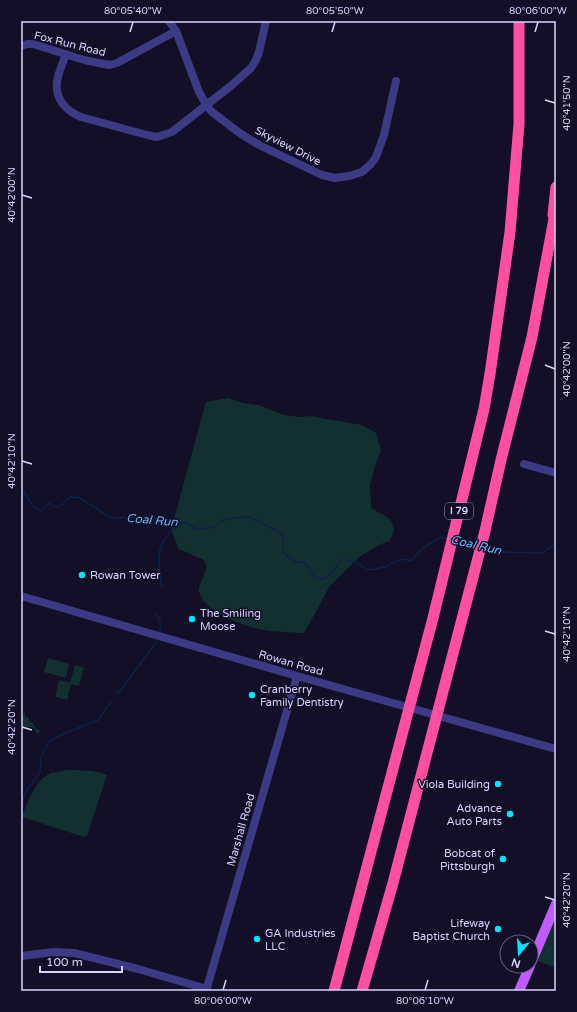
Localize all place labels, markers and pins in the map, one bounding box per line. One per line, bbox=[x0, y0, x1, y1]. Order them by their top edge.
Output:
place label: Rowan Tower bbox=[90, 569, 161, 582]
marker: Rowan Tower bbox=[77, 570, 87, 580]
place label: The Smiling Moose bbox=[200, 607, 261, 633]
marker: The Smiling Moose bbox=[187, 614, 197, 624]
place label: Cranberry Family Dentistry bbox=[260, 683, 344, 709]
marker: Cranberry Family Dentistry bbox=[247, 690, 257, 700]
place label: Viola Building bbox=[418, 778, 490, 791]
marker: Viola Building bbox=[493, 779, 503, 789]
place label: Advance Auto Parts bbox=[447, 802, 502, 828]
marker: Advance Auto Parts bbox=[505, 809, 515, 819]
place label: Bobcat of Pittsburgh bbox=[440, 847, 496, 873]
marker: Bobcat of Pittsburgh bbox=[498, 854, 508, 864]
place label: Lifeway Baptist Church bbox=[412, 917, 490, 943]
marker: Lifeway Baptist Church bbox=[493, 924, 503, 934]
place label: GA Industries LLC bbox=[265, 927, 336, 953]
marker: GA Industries LLC bbox=[252, 934, 262, 944]

